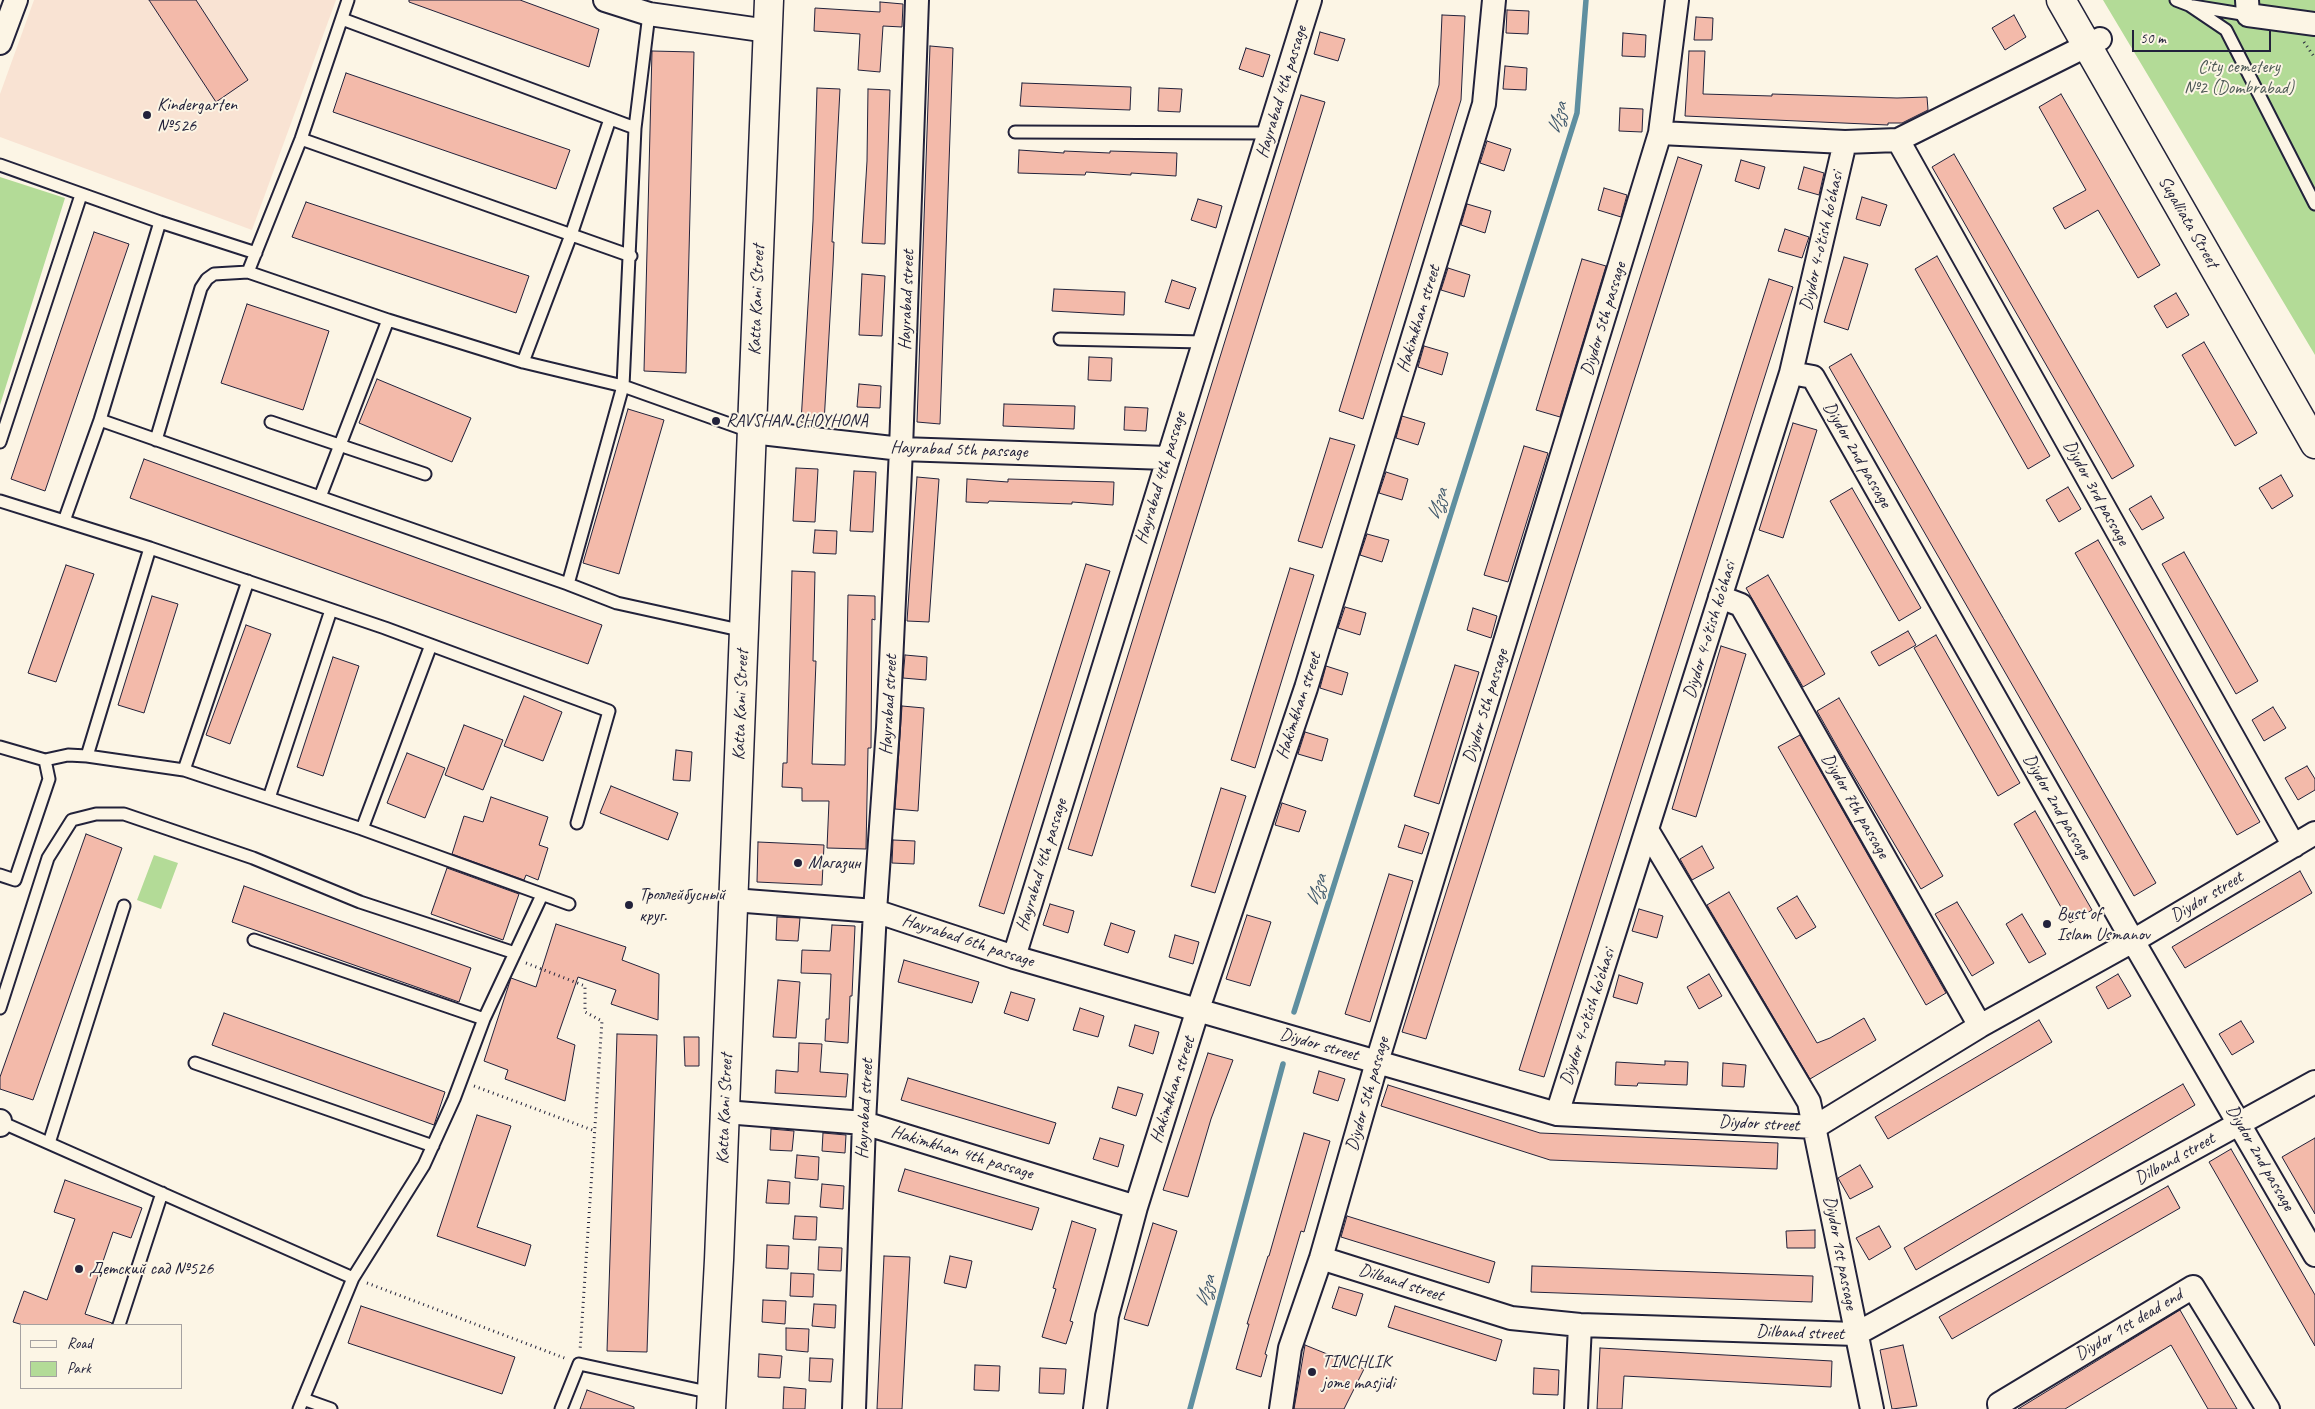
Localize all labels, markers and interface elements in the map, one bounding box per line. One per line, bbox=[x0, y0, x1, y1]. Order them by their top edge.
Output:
scale bar bbox=[2135, 20, 2274, 52]
street label: Hayrabad 4th passage bbox=[1252, 23, 1312, 161]
text: 50 m bbox=[2140, 29, 2166, 48]
park label: City cemetery №2 (Dombrabad) bbox=[2184, 56, 2294, 98]
place label: Kindergarten №526 bbox=[157, 94, 237, 136]
water label: Изза bbox=[1543, 100, 1573, 136]
marker: Kindergarten №526 bbox=[141, 109, 153, 121]
street label: Diydor 4-o'tish ko'chasi bbox=[1795, 169, 1849, 313]
street label: Sugalliata Street bbox=[2153, 172, 2223, 272]
street label: Katta Kani Street bbox=[744, 244, 770, 356]
street label: Hayrabad street bbox=[894, 249, 920, 351]
street label: Diydor 5th passage bbox=[1577, 260, 1631, 378]
street label: Hakimkhаn street bbox=[1393, 263, 1445, 375]
street label: Diydor 2nd passage bbox=[1818, 398, 1896, 512]
street label: Hayrabad 4th passage bbox=[1131, 409, 1191, 547]
place label: RAVSHAN CHOYHONA bbox=[726, 410, 868, 432]
marker: RAVSHAN CHOYHONA bbox=[710, 415, 722, 427]
street label: Hayrabad 5th passage bbox=[890, 437, 1028, 463]
street label: Diydor 3rd passage bbox=[2058, 437, 2134, 549]
water label: Изза bbox=[1423, 486, 1453, 522]
street label: Diydor 4-o'tish ko'chasi bbox=[1679, 559, 1741, 701]
street label: Diydor 5th passage bbox=[1459, 647, 1513, 765]
street label: Katta Kani Street bbox=[728, 649, 754, 761]
street label: Hakimkhаn street bbox=[1272, 650, 1326, 762]
street label: Hayrabad street bbox=[876, 654, 902, 756]
street label: Diydor 7th passage bbox=[1816, 750, 1894, 862]
street label: Diydor 2nd passage bbox=[2018, 750, 2096, 864]
street label: Hayrabad 4th passage bbox=[1012, 796, 1072, 934]
place label: Магазин bbox=[808, 852, 860, 874]
marker: Магазин bbox=[792, 857, 804, 869]
street label: Diydor street bbox=[2167, 867, 2247, 927]
water label: Изза bbox=[1302, 872, 1332, 908]
place label: Троллейбусный круг. bbox=[639, 884, 725, 926]
marker: Троллейбусный круг. bbox=[623, 899, 635, 911]
place label: Bust of Islam Usmanov bbox=[2057, 903, 2150, 946]
street label: Hayrabad 6th passage bbox=[899, 910, 1037, 972]
marker: Bust of Islam Usmanov bbox=[2041, 918, 2053, 930]
street label: Diydor 4-o'tish ko'chasi bbox=[1556, 946, 1620, 1088]
street label: Diydor street bbox=[1277, 1023, 1361, 1067]
street label: Hakimkhаn street bbox=[1146, 1034, 1200, 1146]
street label: Diydor 5th passage bbox=[1341, 1035, 1395, 1153]
street label: Katta Kani Street bbox=[712, 1053, 738, 1165]
street label: Hayrabad street bbox=[852, 1058, 878, 1160]
street label: Diydor 2nd passage bbox=[2221, 1101, 2299, 1215]
street label: Diydor street bbox=[1718, 1111, 1800, 1137]
street label: Hakimkhаn 4th passage bbox=[888, 1121, 1036, 1185]
street label: Dilband street bbox=[2131, 1128, 2219, 1190]
street label: Diydor 1st passage bbox=[1818, 1194, 1862, 1312]
place label: Детский сад №526 bbox=[89, 1258, 213, 1280]
street label: Dilband street bbox=[1356, 1259, 1446, 1307]
marker: Детский сад №526 bbox=[73, 1263, 85, 1275]
water label: Изза bbox=[1191, 1273, 1221, 1309]
street label: Diydor 1st dead end bbox=[2071, 1284, 2187, 1366]
street label: Dilband street bbox=[1756, 1321, 1844, 1345]
legend bbox=[20, 1324, 182, 1389]
text: Road bbox=[67, 1334, 92, 1353]
place label: TINCHLIK jome masjidi bbox=[1322, 1351, 1395, 1394]
text: Park bbox=[67, 1359, 91, 1378]
marker: TINCHLIK jome masjidi bbox=[1306, 1366, 1318, 1378]

